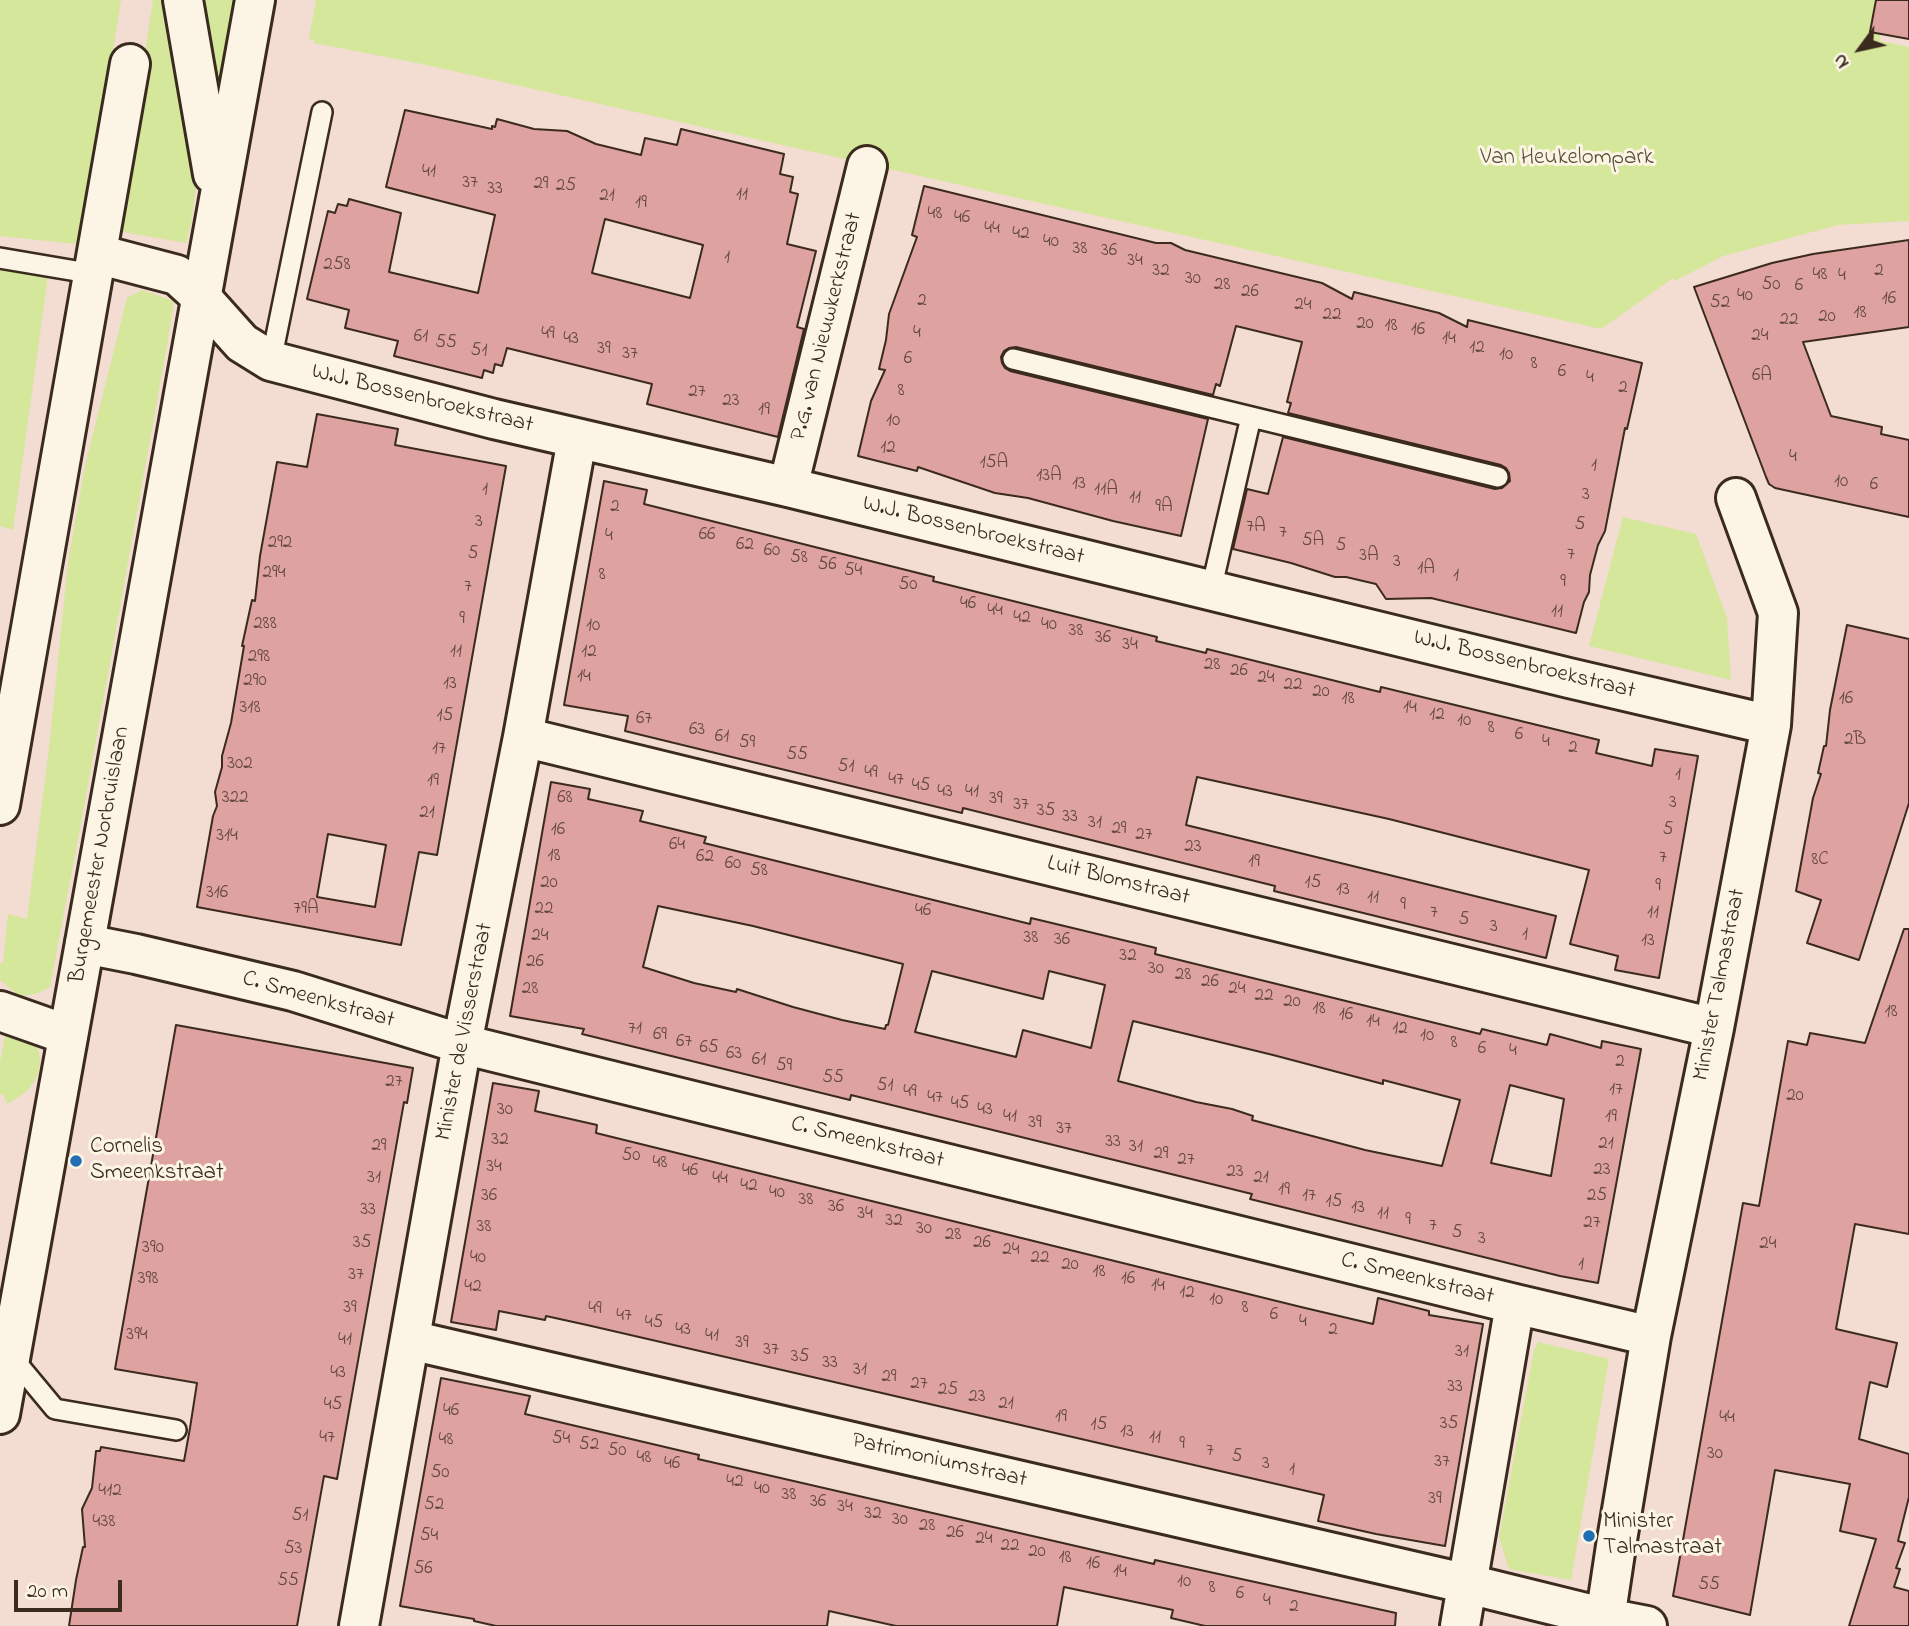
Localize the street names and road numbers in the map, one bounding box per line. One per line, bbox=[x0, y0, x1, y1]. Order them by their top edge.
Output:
street label: P.G. van Nieuwkerkstraat bbox=[786, 210, 870, 444]
street label: W.J. Bossenbroekstraat bbox=[308, 359, 536, 441]
street label: W.J. Bossenbroekstraat bbox=[859, 491, 1087, 573]
street label: W.J. Bossenbroekstraat bbox=[1410, 625, 1638, 707]
street label: Burgemeester Norbruislaan bbox=[65, 724, 137, 986]
street label: Luit Blomstraat bbox=[1044, 851, 1192, 913]
street label: Minister Talmastraat bbox=[1689, 887, 1753, 1083]
street label: Minister de Visserstraat bbox=[431, 921, 501, 1143]
street label: C. Smeenkstraat bbox=[239, 966, 397, 1036]
street label: C. Smeenkstraat bbox=[788, 1112, 946, 1176]
street label: C. Smeenkstraat bbox=[1338, 1248, 1496, 1312]
street label: Patrimoniumstraat bbox=[849, 1428, 1029, 1496]

